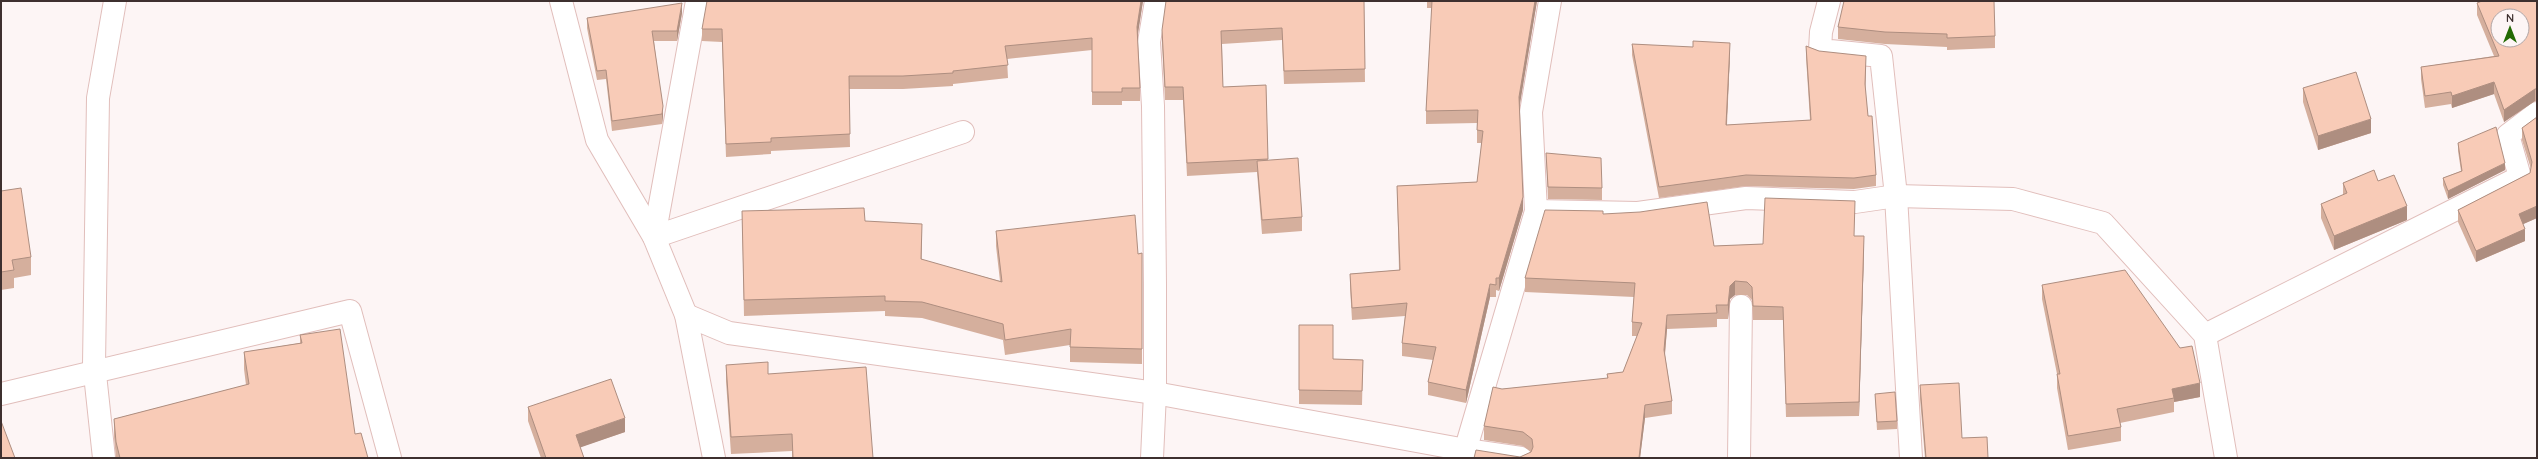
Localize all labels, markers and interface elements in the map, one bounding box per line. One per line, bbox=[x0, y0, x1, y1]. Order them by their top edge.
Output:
north arrow bbox=[2490, 8, 2530, 48]
text: N bbox=[2506, 11, 2514, 25]

